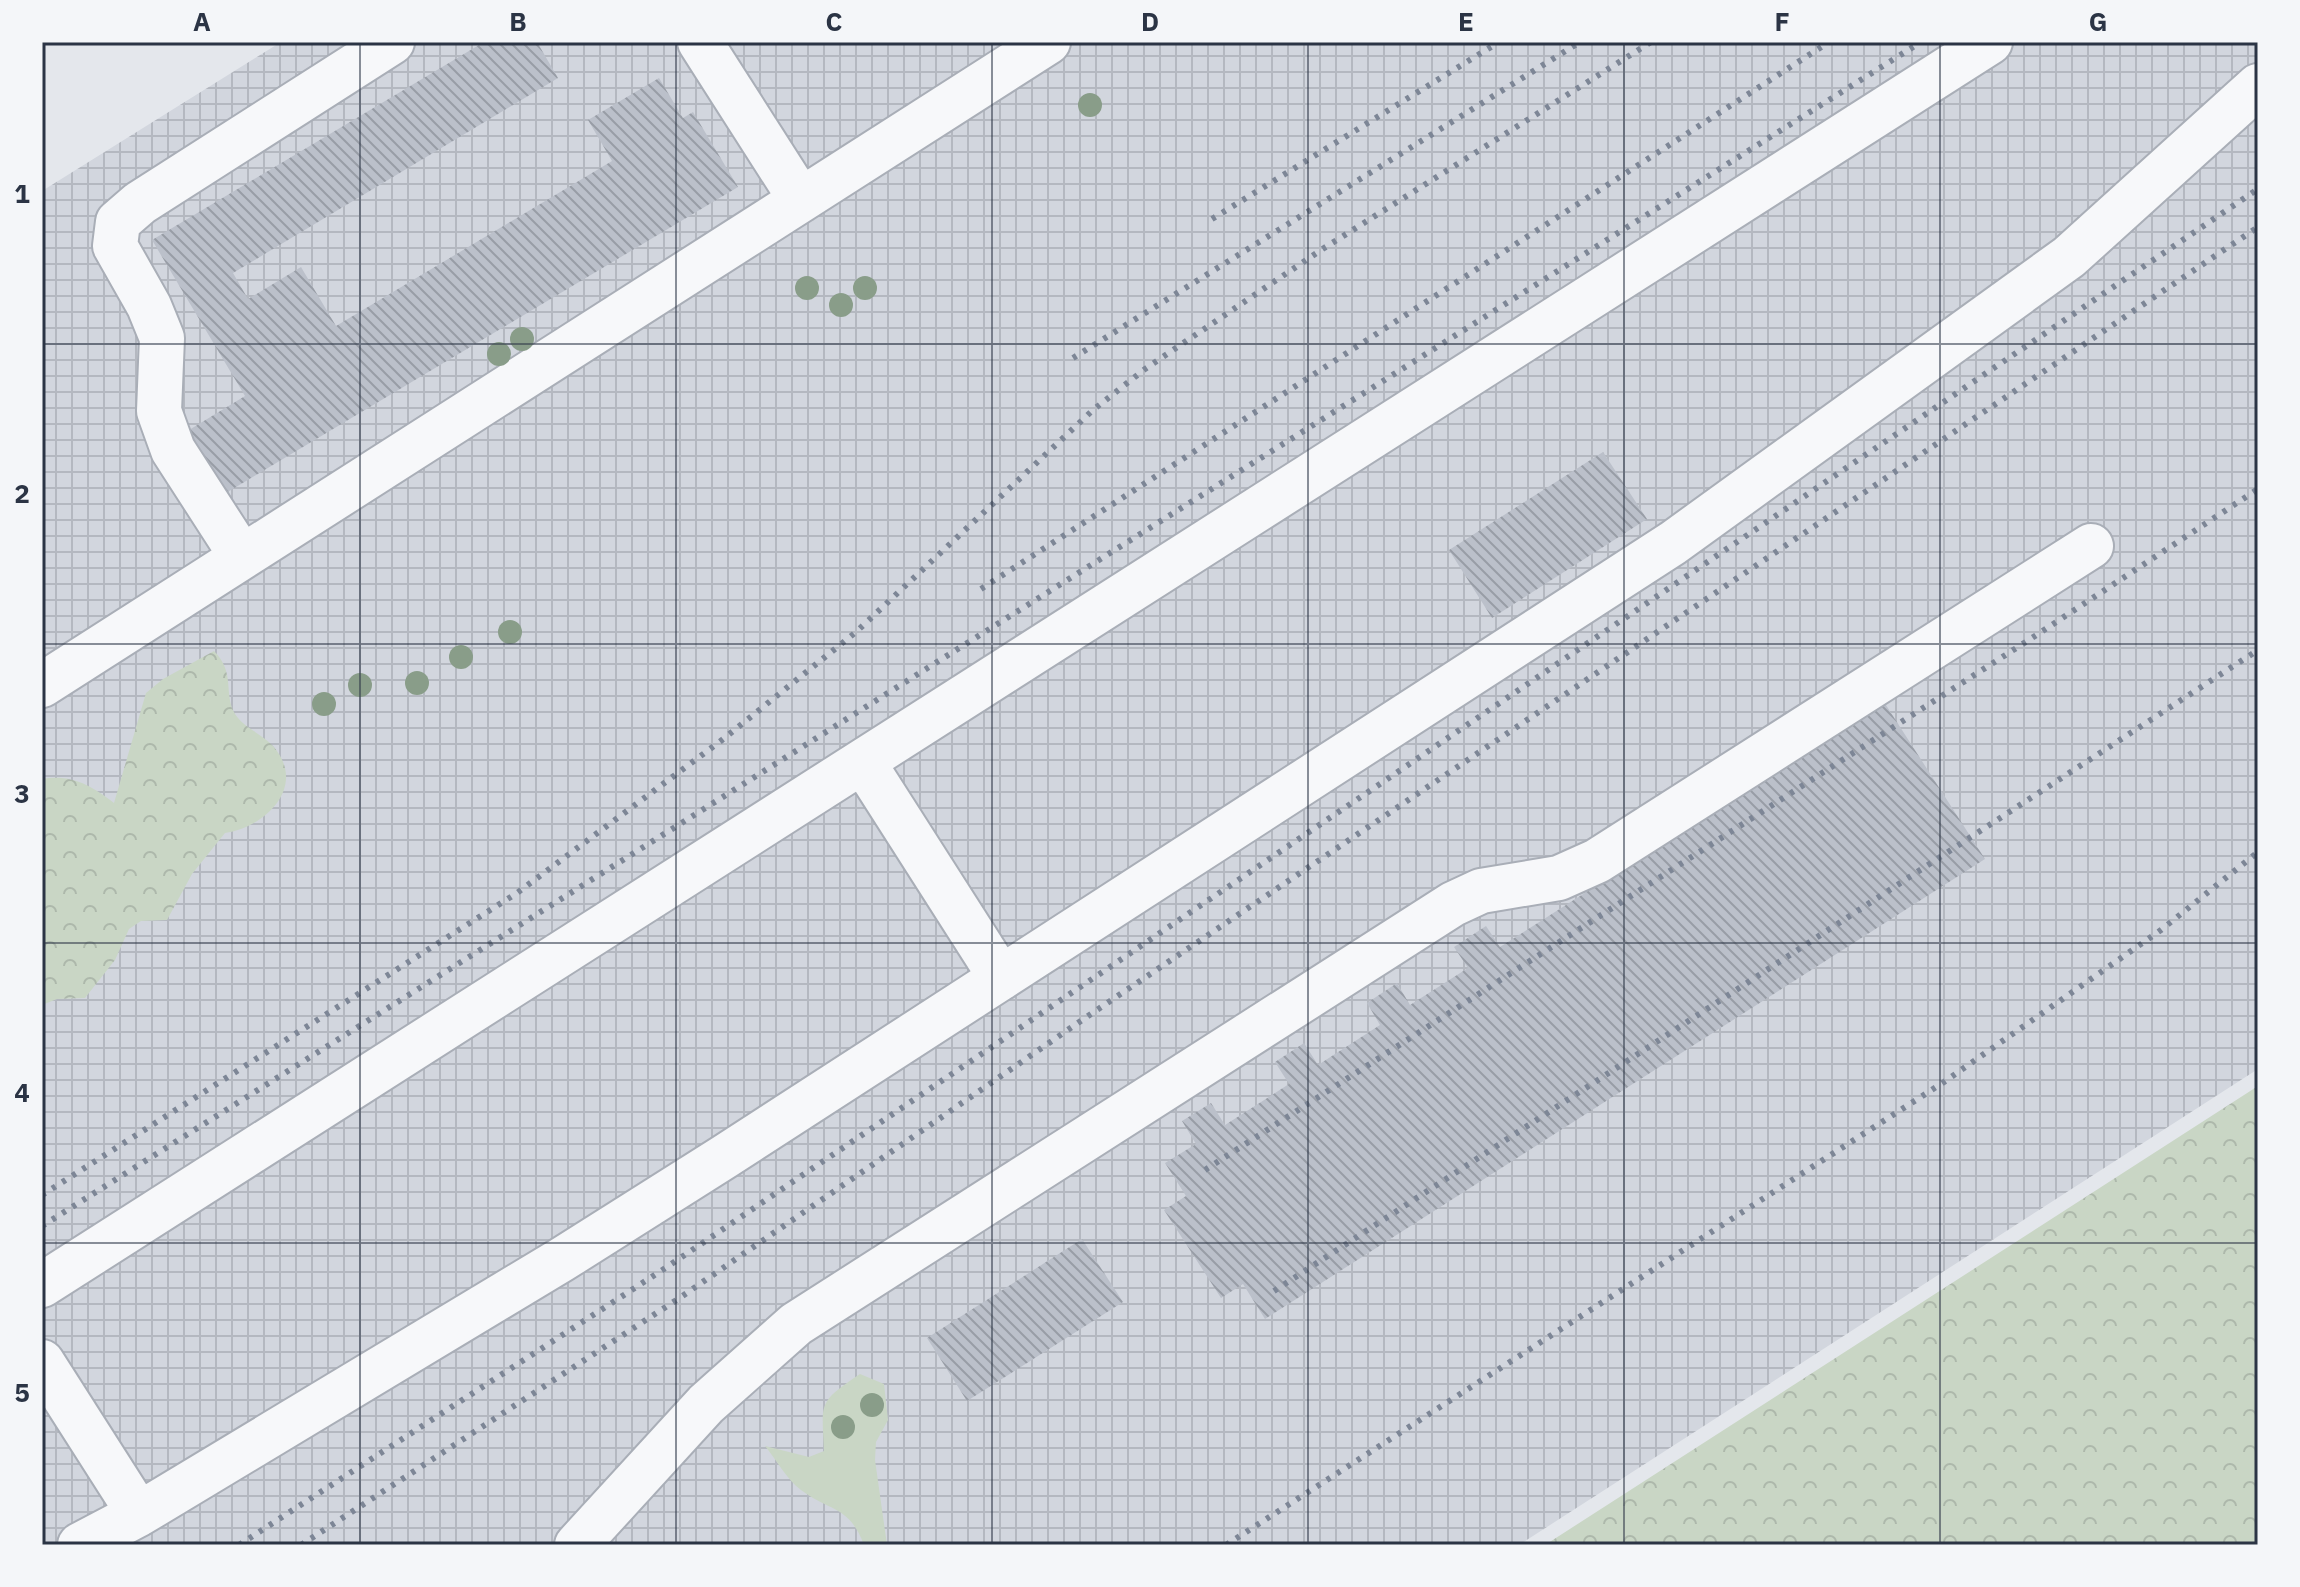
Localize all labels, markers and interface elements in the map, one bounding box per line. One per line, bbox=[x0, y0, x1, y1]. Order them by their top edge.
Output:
text: A bbox=[193, 4, 211, 38]
text: B bbox=[509, 4, 527, 38]
text: C bbox=[826, 4, 843, 38]
text: D bbox=[1141, 4, 1159, 38]
text: E bbox=[1458, 4, 1474, 38]
text: F bbox=[1774, 4, 1790, 38]
text: G bbox=[2089, 4, 2107, 38]
text: 1 bbox=[14, 176, 30, 210]
text: 2 bbox=[14, 476, 30, 510]
text: 3 bbox=[14, 776, 30, 810]
text: 4 bbox=[14, 1075, 30, 1109]
text: 5 bbox=[14, 1375, 30, 1409]

